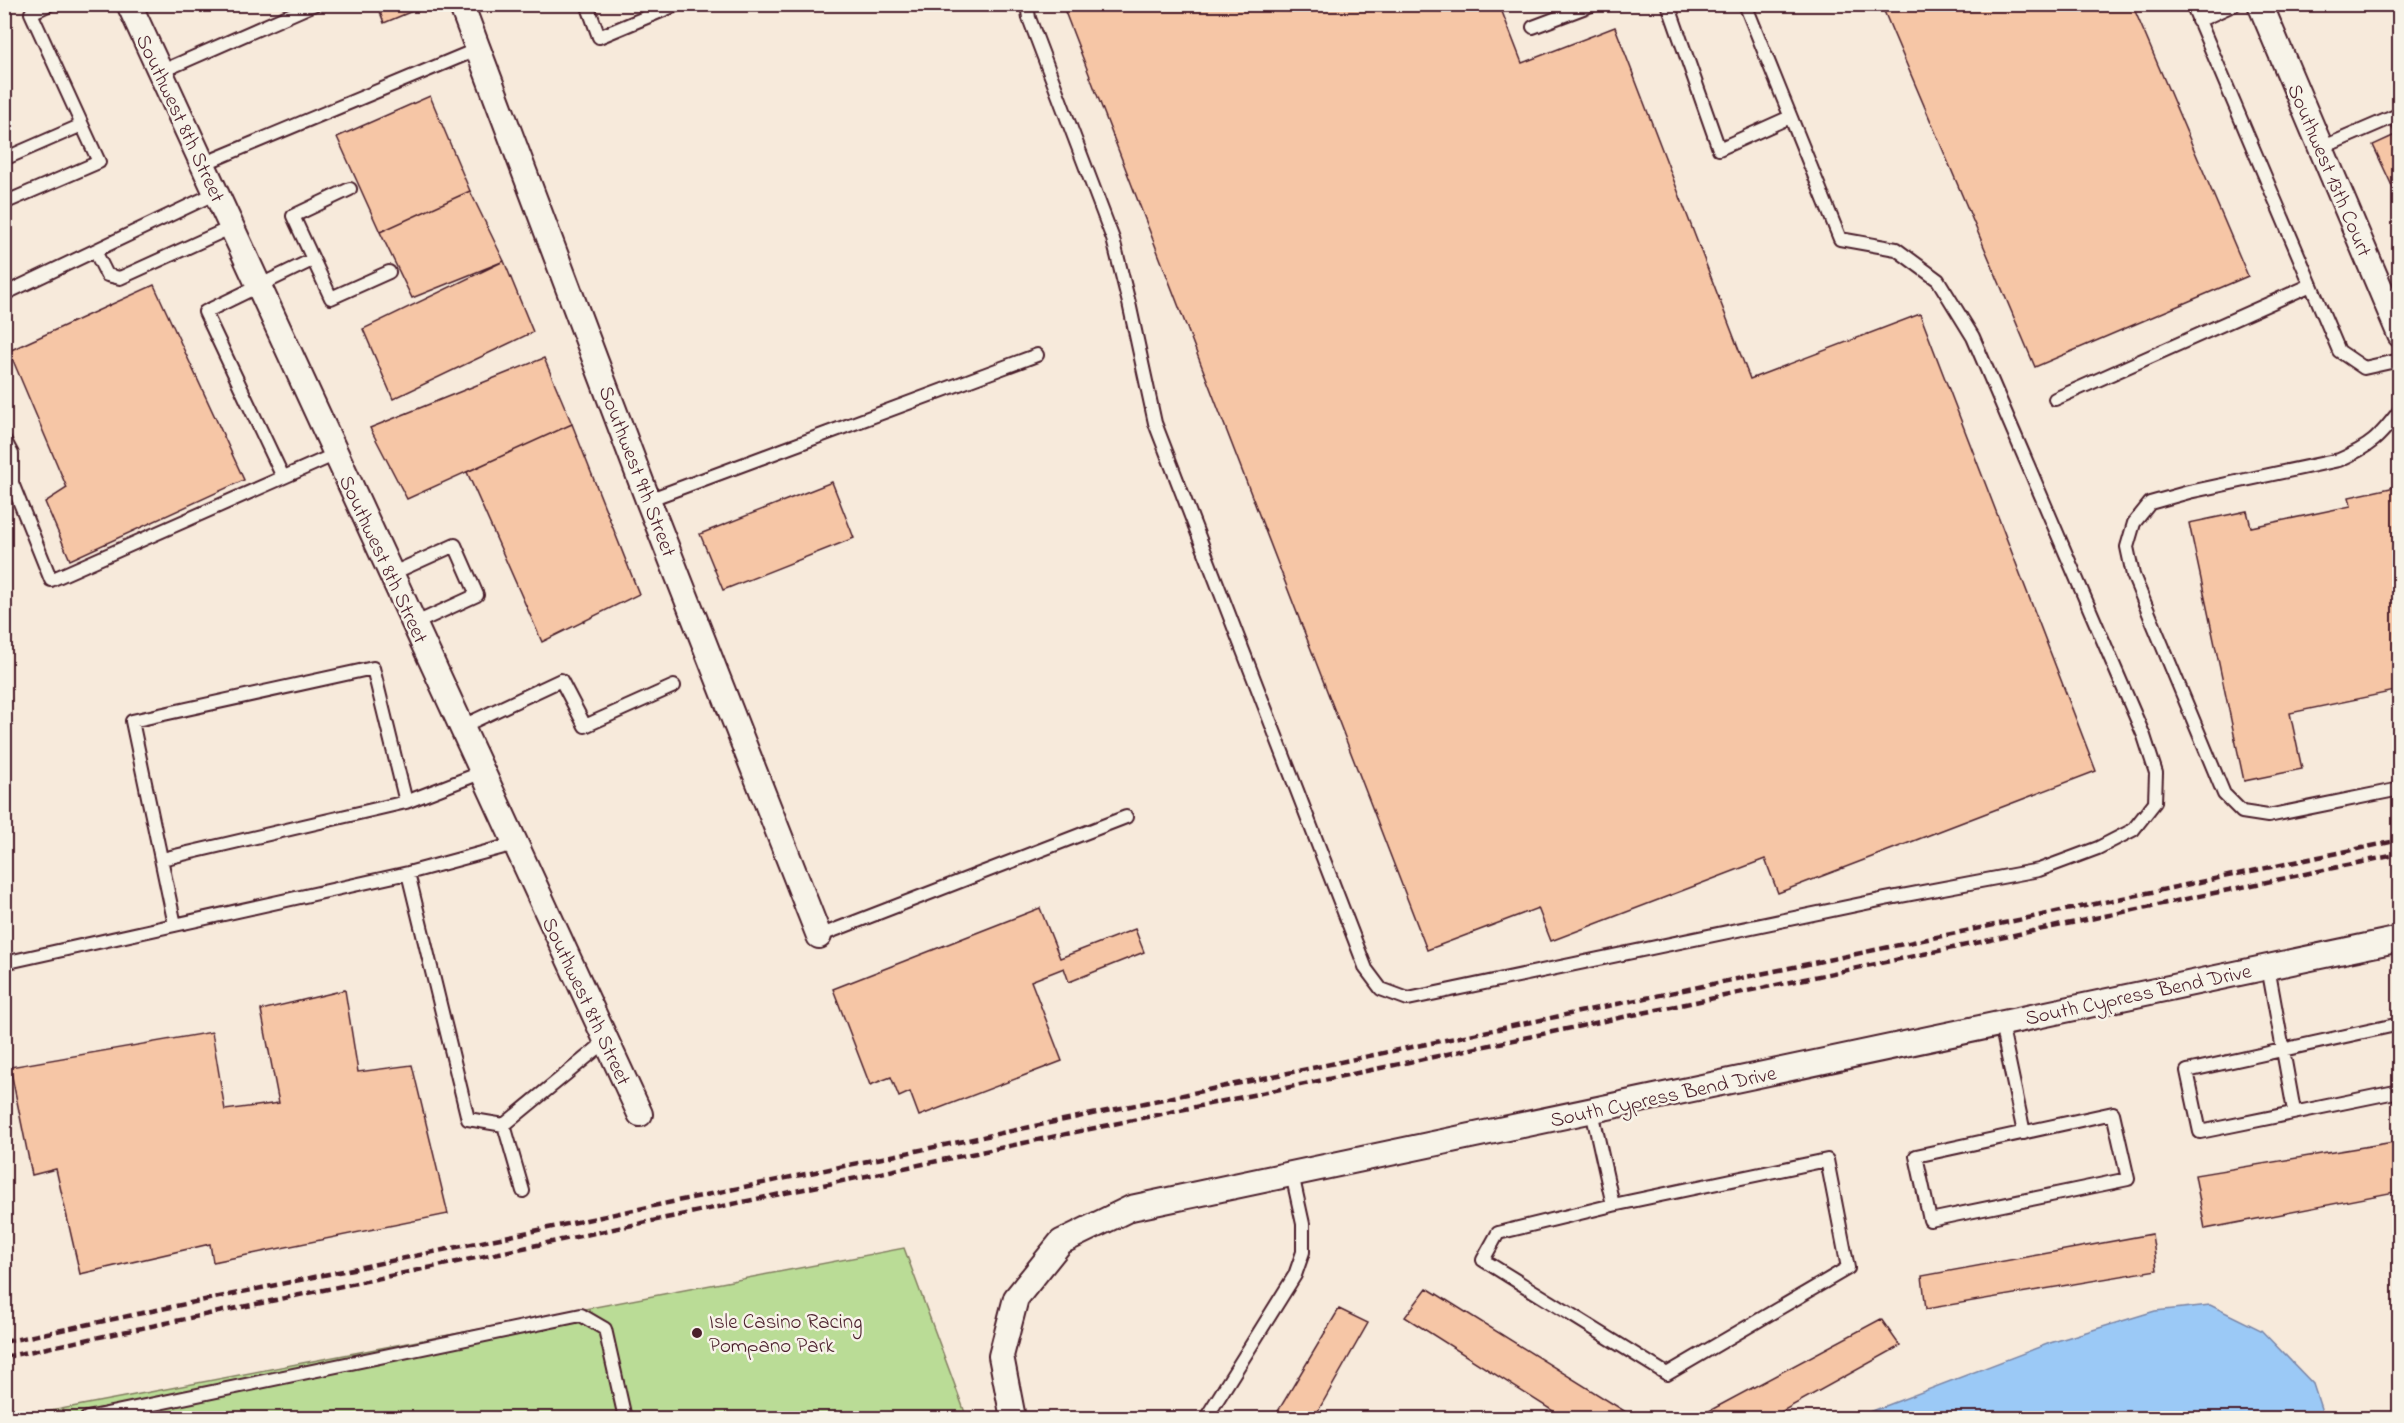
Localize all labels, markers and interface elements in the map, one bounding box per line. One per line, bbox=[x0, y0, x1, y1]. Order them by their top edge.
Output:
street label: Southwest 8th Street bbox=[127, 30, 231, 208]
street label: Southwest 13th Court bbox=[2278, 80, 2378, 262]
street label: Southwest 9th Street bbox=[590, 382, 683, 562]
street label: Southwest 8th Street bbox=[330, 471, 434, 649]
street label: Southwest 8th Street bbox=[533, 913, 637, 1091]
street label: South Cypress Bend Drive bbox=[2023, 957, 2255, 1037]
street label: South Cypress Bend Drive bbox=[1548, 1059, 1780, 1139]
place label: Isle Casino Racing Pompano Park bbox=[709, 1308, 863, 1362]
marker: Isle Casino Racing Pompano Park bbox=[690, 1326, 704, 1340]

